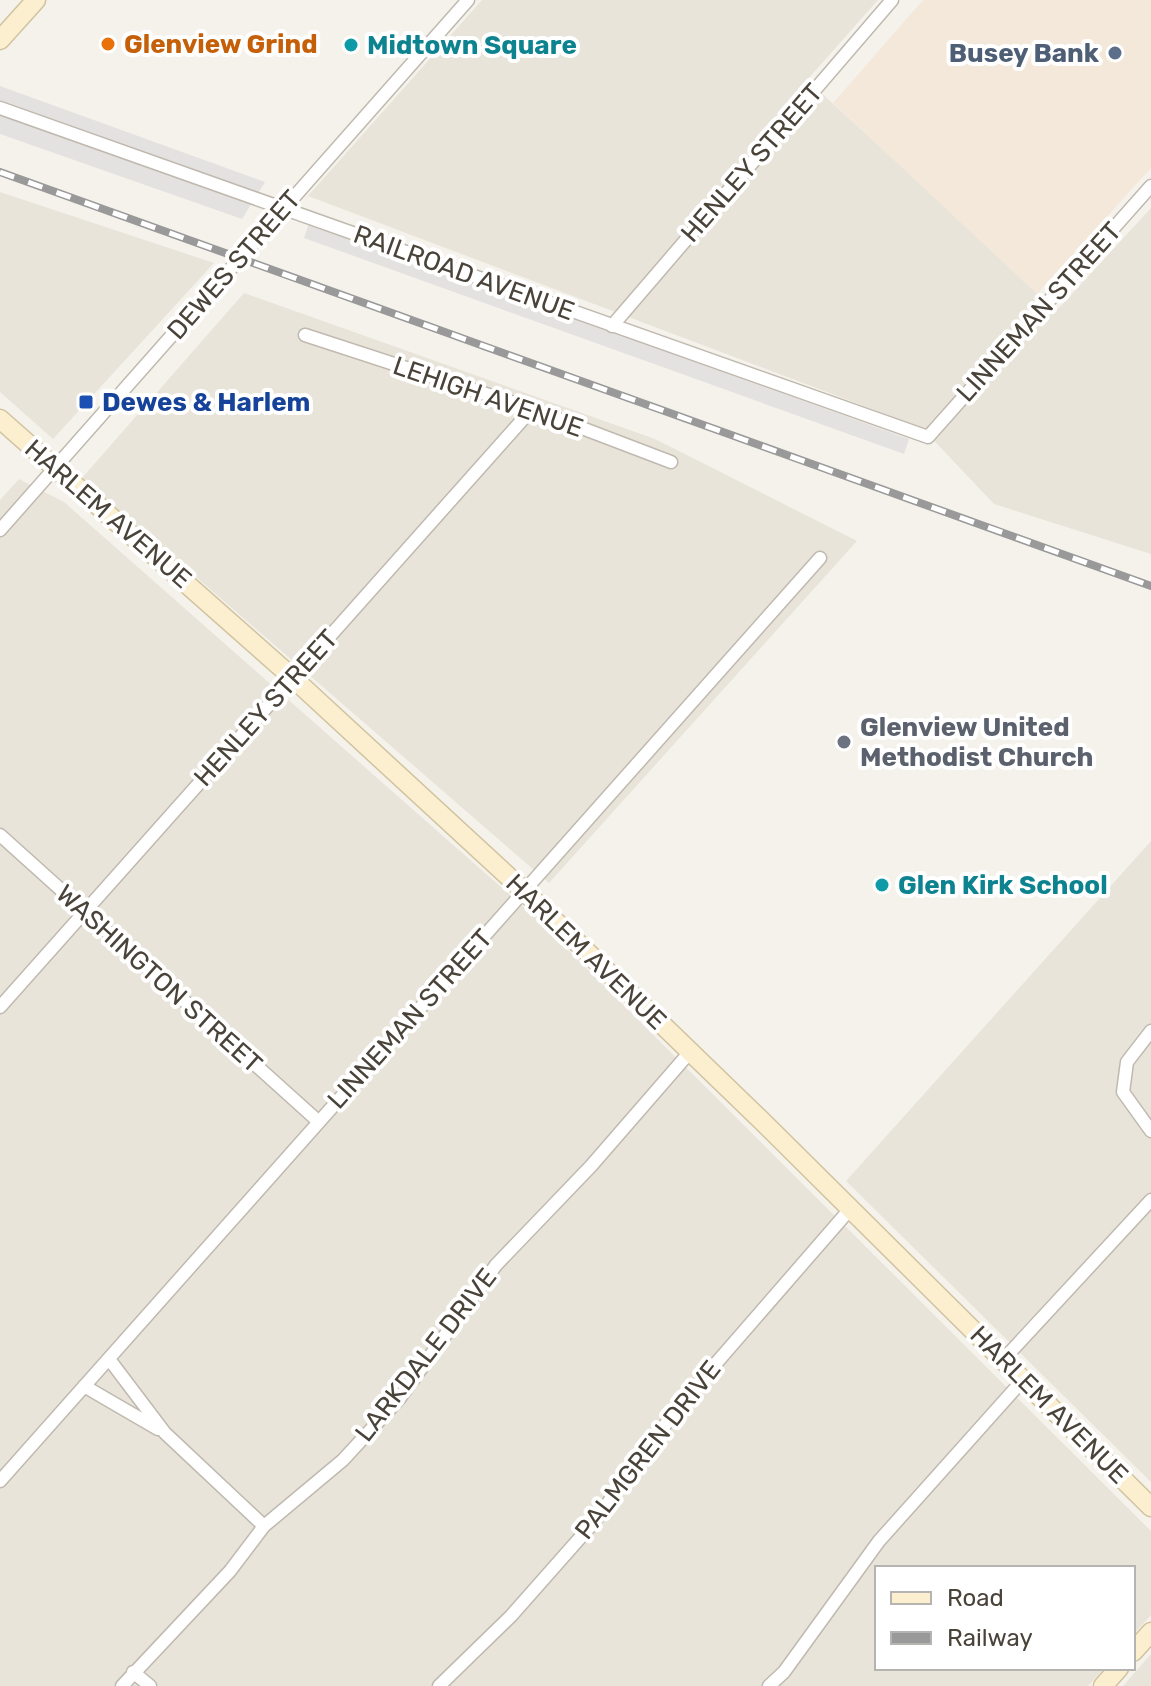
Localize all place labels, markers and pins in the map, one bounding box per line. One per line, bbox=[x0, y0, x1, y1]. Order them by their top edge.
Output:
place label: Glenview Grind bbox=[124, 29, 318, 60]
place label: Midtown Square bbox=[367, 30, 577, 61]
marker: Glenview Grind bbox=[99, 35, 117, 53]
marker: Midtown Square bbox=[342, 36, 360, 54]
place label: Busey Bank bbox=[949, 38, 1100, 69]
marker: Busey Bank bbox=[1106, 44, 1124, 62]
place label: Dewes & Harlem bbox=[102, 387, 310, 418]
marker: Dewes & Harlem bbox=[77, 393, 95, 411]
place label: Glenview United Methodist Church bbox=[860, 712, 1093, 773]
marker: Glenview United Methodist Church bbox=[835, 733, 853, 751]
place label: Glen Kirk School bbox=[898, 870, 1108, 901]
marker: Glen Kirk School bbox=[873, 876, 891, 894]

